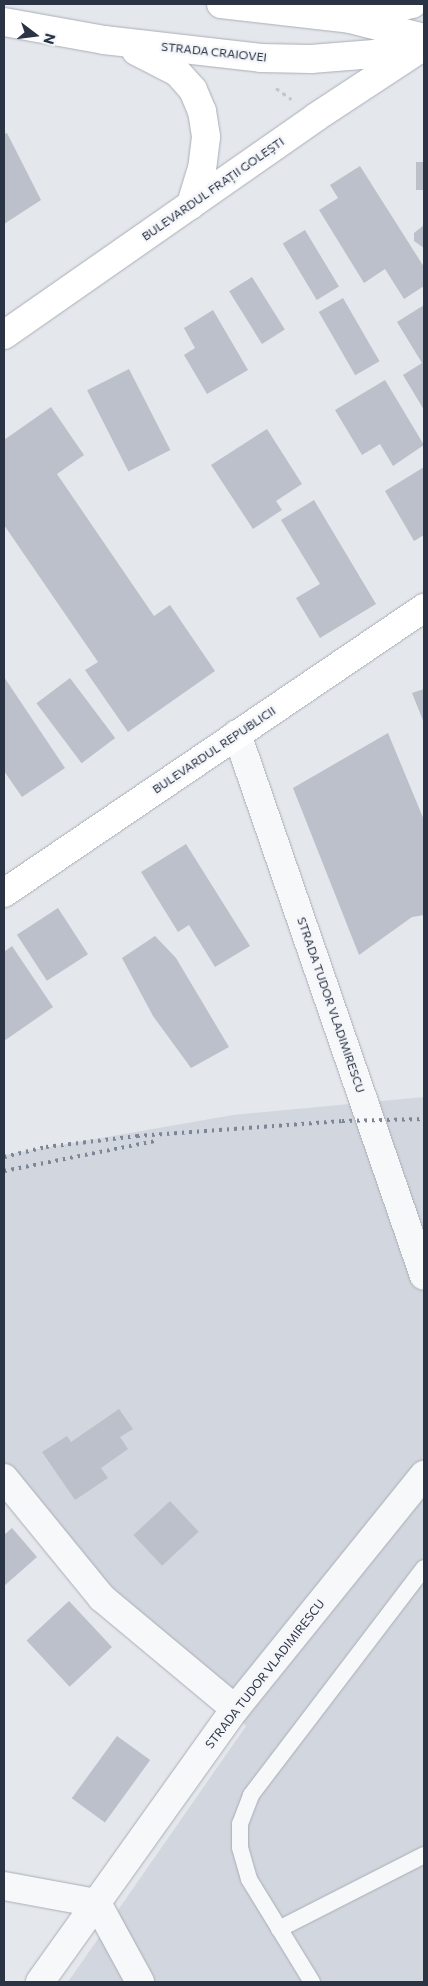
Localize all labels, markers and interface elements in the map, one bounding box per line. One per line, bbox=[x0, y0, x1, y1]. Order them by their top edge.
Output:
north arrow bbox=[10, 10, 60, 60]
text: N bbox=[40, 32, 60, 46]
street label: STRADA CRAIOVEI bbox=[160, 39, 268, 65]
street label: BULEVARDUL FRAȚII GOLEȘTI bbox=[139, 134, 287, 244]
street label: BULEVARDUL REPUBLICII bbox=[150, 703, 278, 797]
street label: STRADA TUDOR VLADIMIRESCU bbox=[294, 915, 368, 1095]
street label: STRADA TUDOR VLADIMIRESCU bbox=[202, 1597, 328, 1751]

